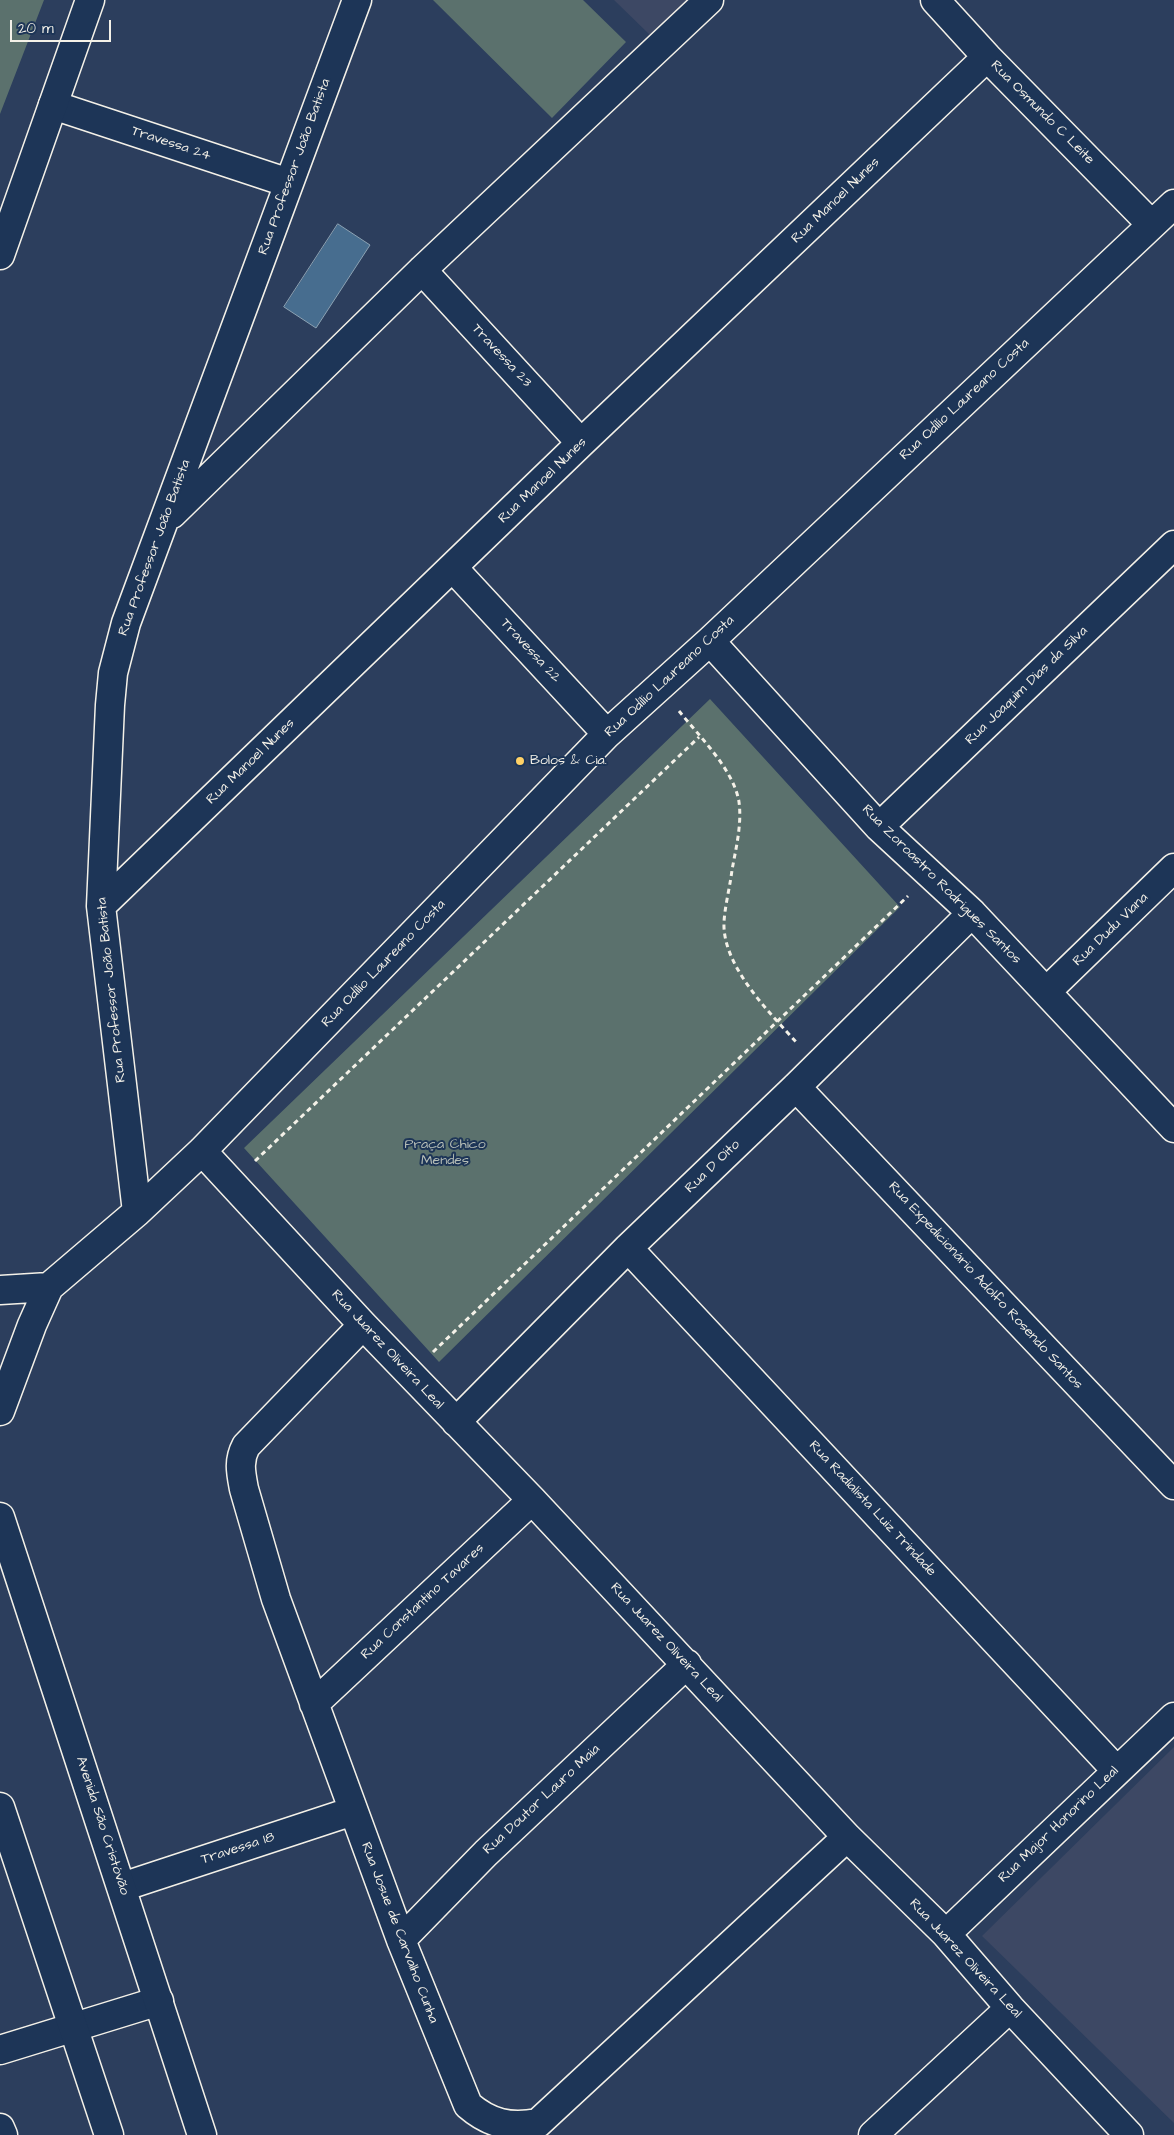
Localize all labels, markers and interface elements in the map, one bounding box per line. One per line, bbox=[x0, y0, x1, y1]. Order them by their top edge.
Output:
scale bar bbox=[12, 10, 114, 42]
text: 20 m bbox=[18, 18, 54, 39]
street label: Rua Osmundo C Leite bbox=[987, 58, 1097, 168]
street label: Rua Professor João Batista bbox=[255, 77, 335, 257]
street label: Travessa 24 bbox=[129, 123, 213, 165]
street label: Rua Manoel Nunes bbox=[788, 155, 884, 247]
street label: Travessa 23 bbox=[467, 321, 535, 391]
street label: Rua Odílio Laureano Costa bbox=[897, 336, 1033, 464]
street label: Rua Manoel Nunes bbox=[495, 435, 591, 527]
street label: Rua Professor João Batista bbox=[115, 458, 195, 638]
street label: Rua Odílio Laureano Costa bbox=[602, 613, 738, 741]
street label: Travessa 22 bbox=[496, 616, 564, 686]
street label: Rua Joaquim Dias da Silva bbox=[962, 623, 1092, 749]
street label: Rua Manoel Nunes bbox=[203, 716, 299, 808]
place label: Bolos & Cia. bbox=[530, 753, 607, 769]
marker: Bolos & Cia. bbox=[514, 755, 526, 767]
street label: Rua Zoroastro Rodrigues Santos bbox=[858, 802, 1024, 968]
street label: Rua Dudu Viana bbox=[1070, 890, 1152, 970]
street label: Rua Professor João Batista bbox=[94, 897, 130, 1083]
street label: Rua Odílio Laureano Costa bbox=[319, 897, 449, 1031]
park label: Praça Chico Mendes bbox=[404, 1137, 486, 1170]
street label: Rua D Oito bbox=[682, 1137, 744, 1197]
street label: Rua Expedicionário Adolfo Rosendo Santos bbox=[884, 1179, 1086, 1393]
street label: Rua Juarez Oliveira Leal bbox=[327, 1287, 447, 1413]
street label: Rua Radialista Luiz Trindade bbox=[805, 1438, 939, 1580]
street label: Rua Constantino Tavares bbox=[358, 1541, 488, 1663]
street label: Rua Juarez Oliveira Leal bbox=[606, 1580, 726, 1706]
street label: Rua Doutor Lauro Maia bbox=[480, 1741, 604, 1859]
street label: Avenida São Cristóvão bbox=[72, 1754, 132, 1898]
street label: Rua Major Honorino Leal bbox=[995, 1763, 1123, 1887]
street label: Travessa 18 bbox=[199, 1829, 277, 1869]
street label: Rua Josue de Carvalho Cunha bbox=[357, 1840, 441, 2026]
street label: Rua Juarez Oliveira Leal bbox=[905, 1896, 1025, 2022]

